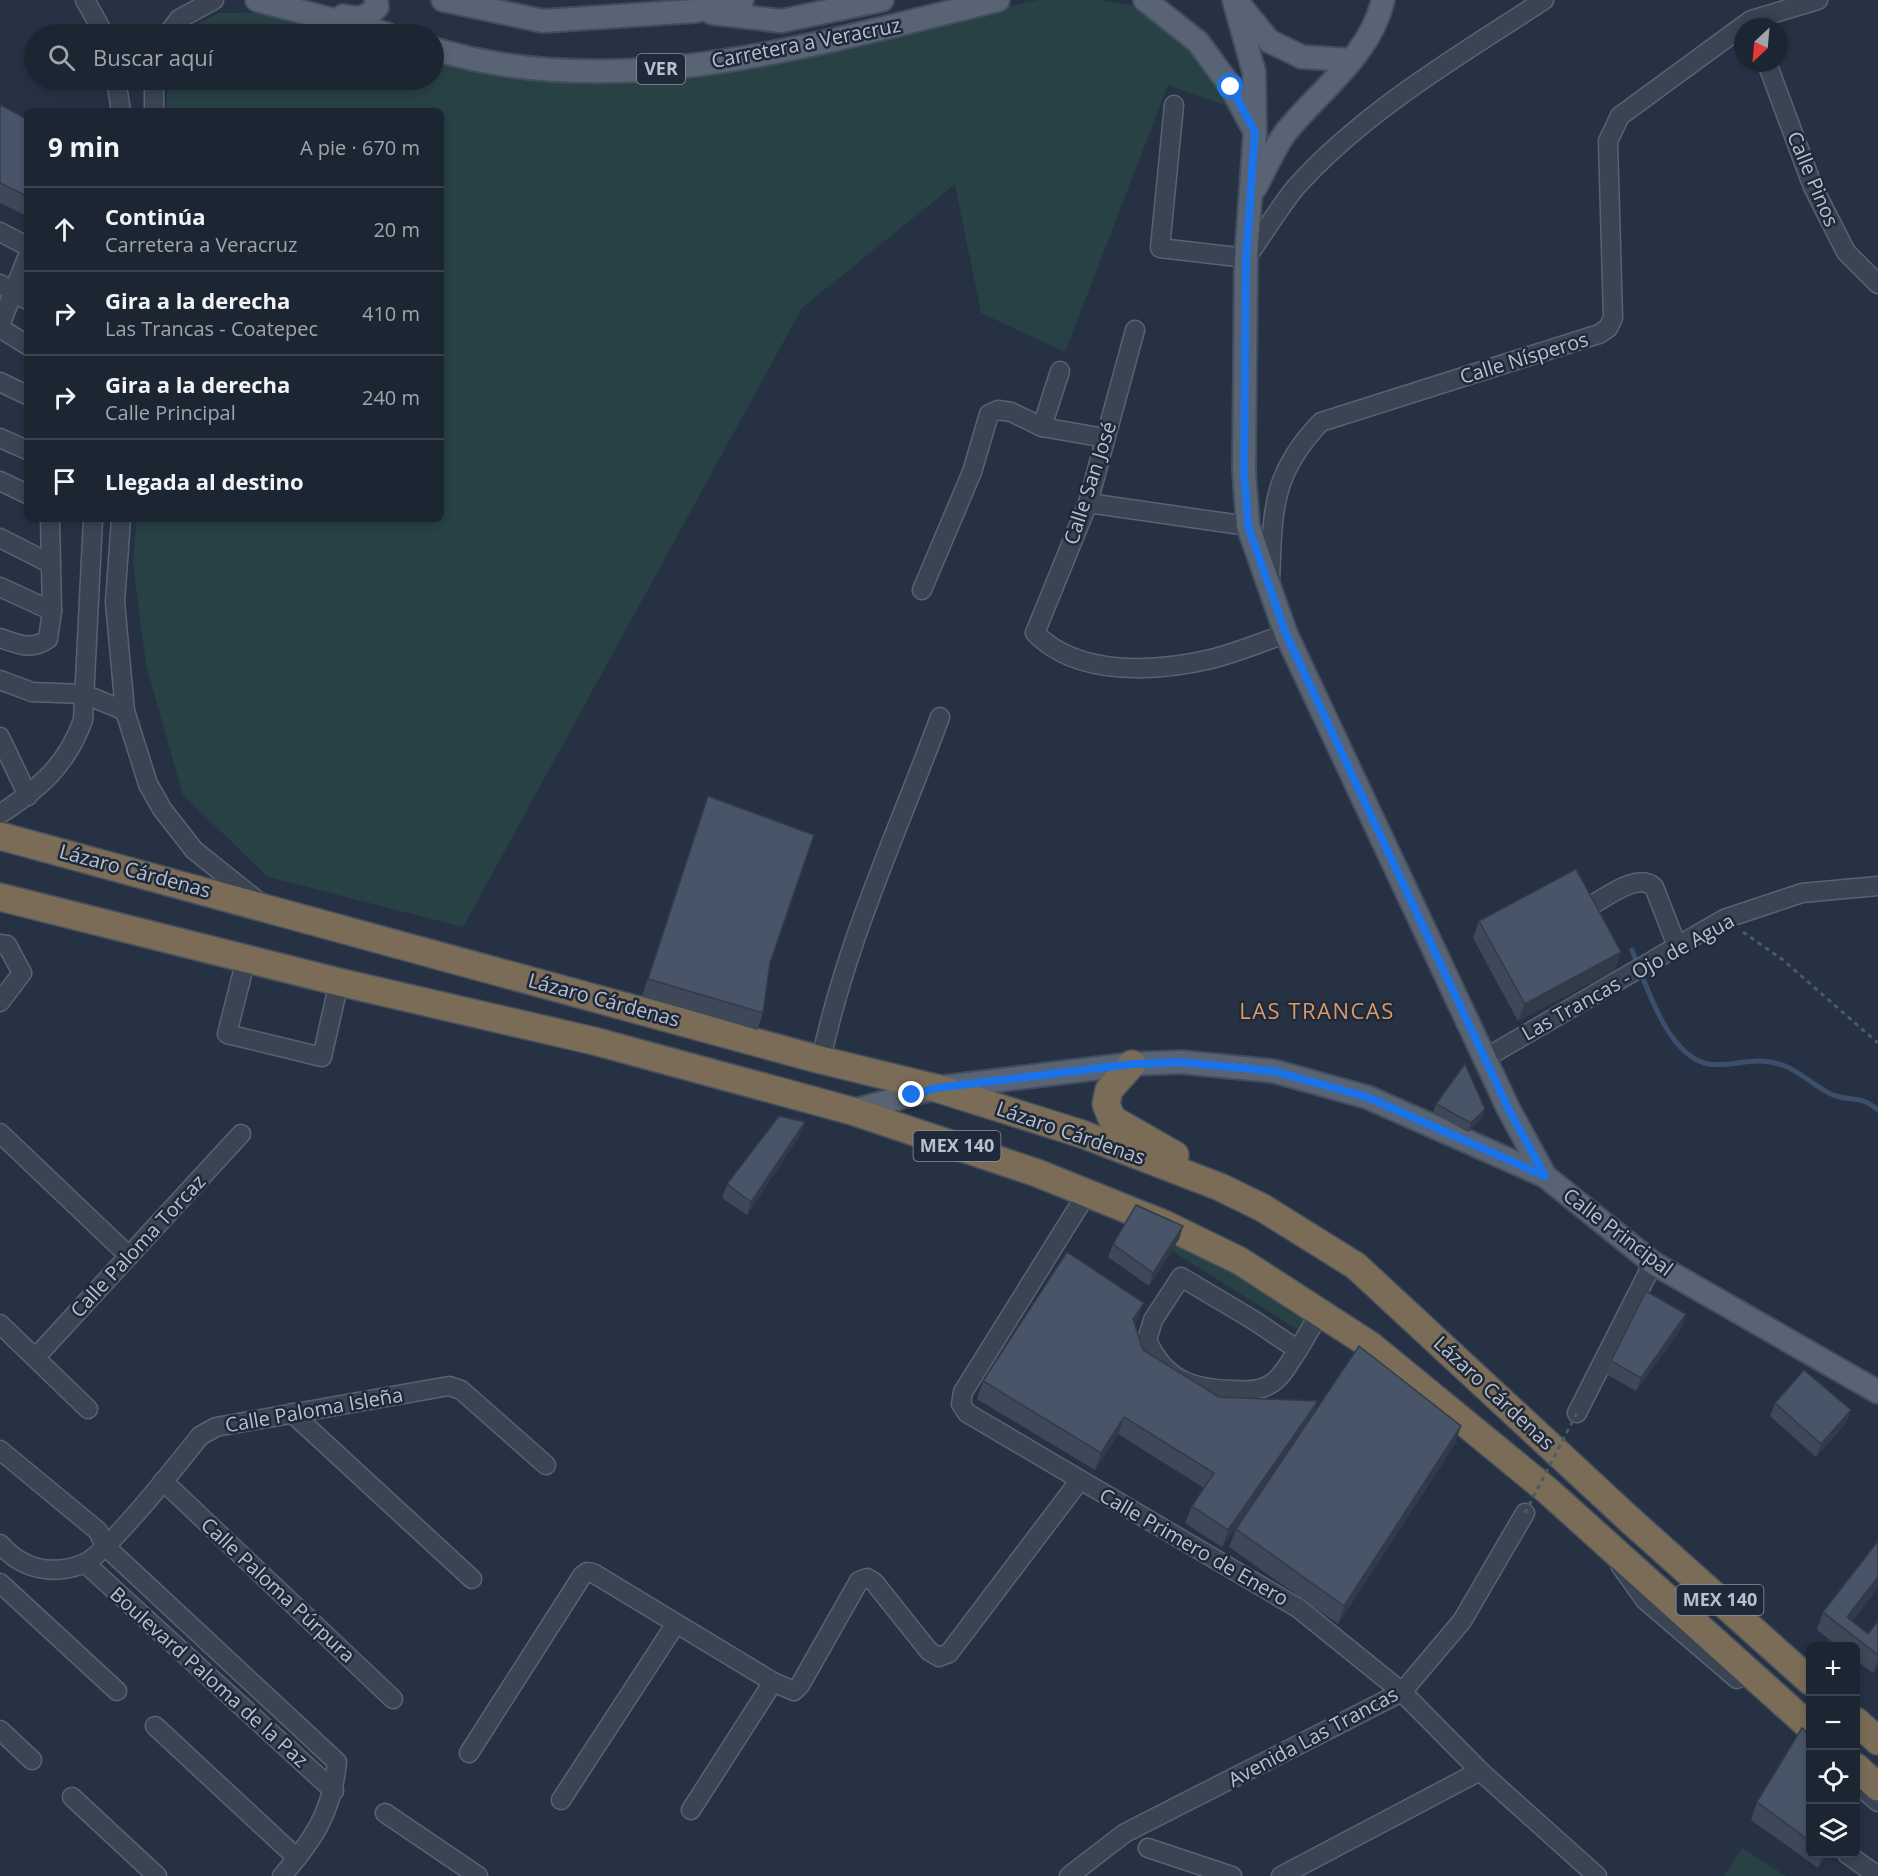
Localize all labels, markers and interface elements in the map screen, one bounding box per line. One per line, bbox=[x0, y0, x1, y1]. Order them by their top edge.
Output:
street label: Carretera a Veracruz bbox=[709, 11, 903, 74]
north arrow bbox=[1734, 18, 1788, 72]
search box bbox=[24, 24, 444, 90]
icon: search bbox=[45, 41, 78, 74]
text: Buscar aquí bbox=[93, 42, 213, 72]
road number: VER bbox=[637, 54, 685, 84]
route start bbox=[1217, 73, 1243, 99]
street label: Calle Pinos bbox=[1781, 127, 1846, 231]
text: 9 min bbox=[48, 129, 120, 165]
text: A pie · 670 m bbox=[300, 134, 420, 161]
text: Continúa bbox=[105, 201, 206, 231]
icon: ahead bbox=[48, 213, 81, 246]
text: 20 m bbox=[373, 216, 420, 243]
text: Carretera a Veracruz bbox=[105, 231, 297, 258]
text: Gira a la derecha bbox=[105, 285, 290, 315]
icon: right bbox=[48, 297, 81, 330]
text: 410 m bbox=[362, 300, 420, 327]
text: Las Trancas - Coatepec bbox=[105, 315, 318, 342]
street label: Calle Nísperos bbox=[1456, 325, 1591, 390]
text: Gira a la derecha bbox=[105, 369, 290, 399]
icon: right bbox=[48, 381, 81, 414]
text: 240 m bbox=[362, 384, 420, 411]
text: Calle Principal bbox=[105, 399, 236, 426]
street label: Calle San José bbox=[1057, 418, 1122, 548]
icon: arrive bbox=[48, 465, 81, 498]
text: Llegada al destino bbox=[105, 466, 304, 496]
street label: Lázaro Cárdenas bbox=[56, 837, 214, 904]
street label: Las Trancas - Ojo de Agua bbox=[1517, 907, 1739, 1046]
street label: Lázaro Cárdenas bbox=[525, 966, 683, 1033]
district label: LAS TRANCAS bbox=[1239, 995, 1395, 1025]
route end bbox=[898, 1081, 924, 1107]
street label: Lázaro Cárdenas bbox=[993, 1094, 1149, 1171]
road number: MEX 140 bbox=[914, 1131, 1000, 1161]
street label: Calle Paloma Torcaz bbox=[64, 1168, 211, 1323]
street label: Calle Principal bbox=[1558, 1181, 1679, 1282]
street label: Lázaro Cárdenas bbox=[1428, 1330, 1560, 1456]
street label: Calle Paloma Isleña bbox=[223, 1381, 405, 1438]
street label: Calle Primero de Enero bbox=[1095, 1481, 1294, 1612]
street label: Calle Paloma Púrpura bbox=[195, 1511, 361, 1668]
street label: Boulevard Paloma de la Paz bbox=[105, 1580, 314, 1773]
road number: MEX 140 bbox=[1676, 1585, 1764, 1615]
map controls bbox=[1806, 1642, 1860, 1858]
button: + bbox=[1806, 1642, 1860, 1696]
street label: Avenida Las Trancas bbox=[1223, 1680, 1402, 1793]
button: − bbox=[1806, 1696, 1860, 1750]
button: locate bbox=[1806, 1750, 1860, 1804]
button: layers bbox=[1806, 1804, 1860, 1858]

